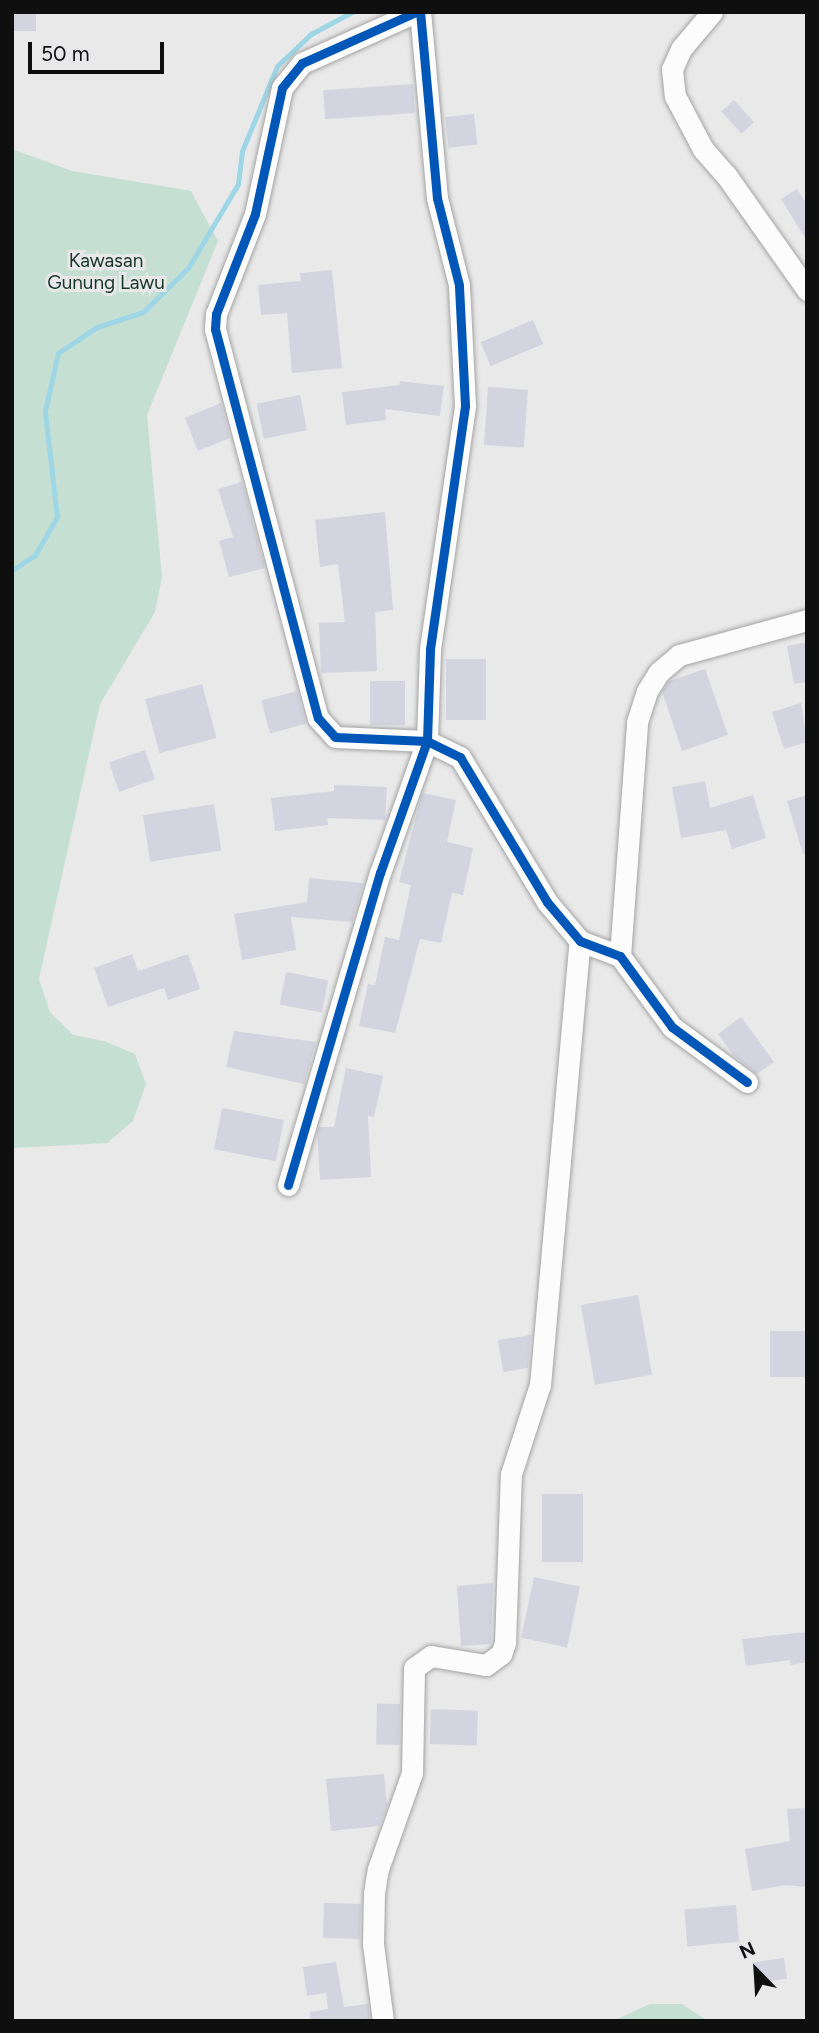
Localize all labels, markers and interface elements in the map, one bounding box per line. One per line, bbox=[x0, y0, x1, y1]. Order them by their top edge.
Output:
scale bar bbox=[32, 28, 168, 72]
text: 50 m bbox=[41, 41, 90, 66]
park label: Kawasan Gunung Lawu bbox=[47, 250, 165, 294]
north arrow bbox=[721, 1935, 791, 2005]
text: N bbox=[736, 1937, 759, 1964]

